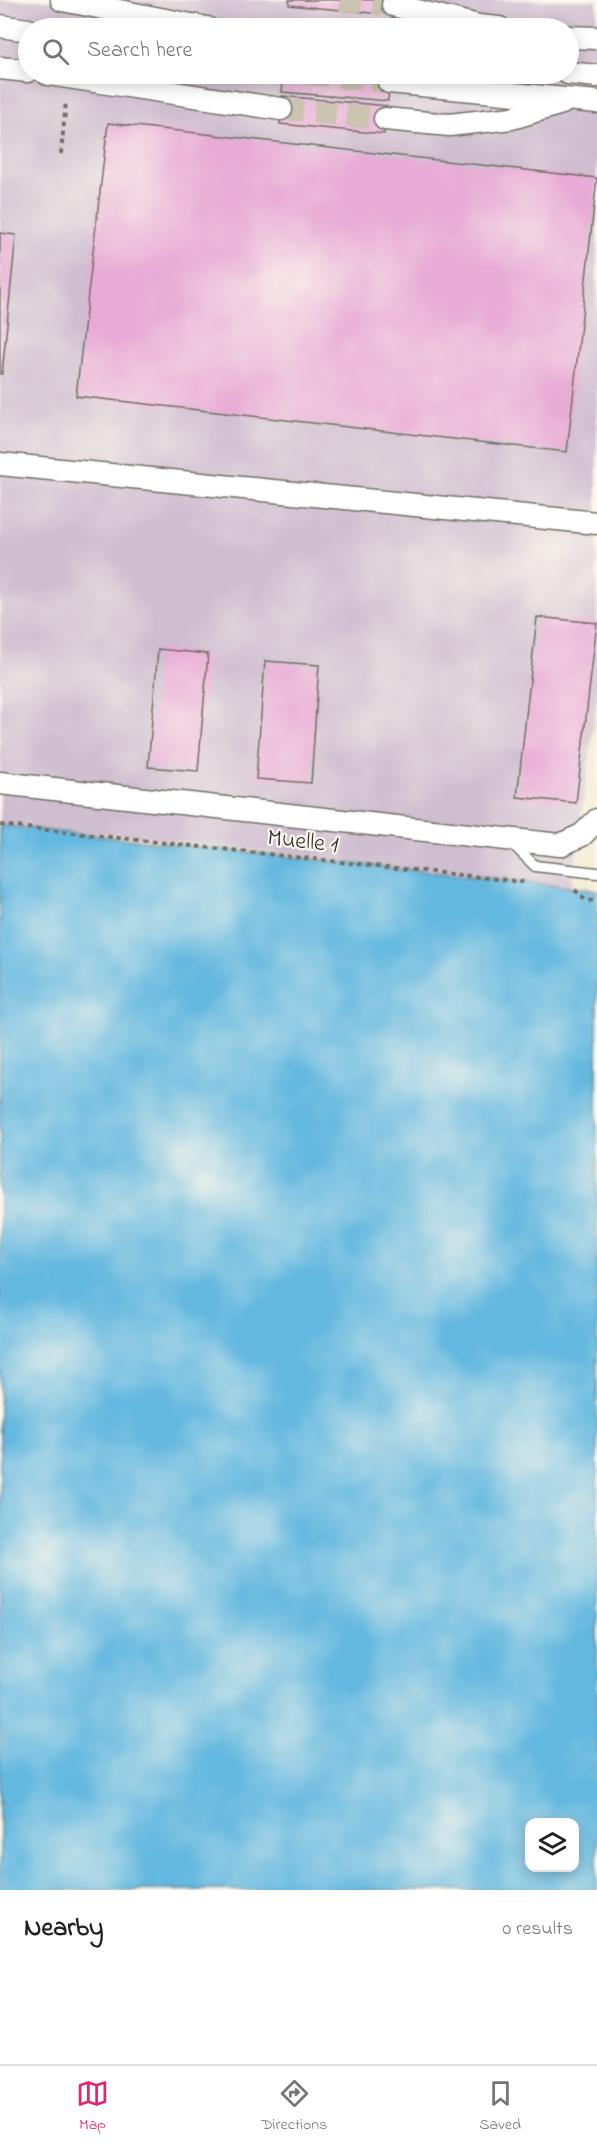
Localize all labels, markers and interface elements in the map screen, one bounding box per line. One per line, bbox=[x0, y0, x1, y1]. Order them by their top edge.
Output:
search box bbox=[18, 18, 579, 84]
icon: search bbox=[39, 35, 72, 68]
text: Search here bbox=[87, 35, 192, 67]
street label: Muelle 1 bbox=[265, 821, 340, 864]
map controls bbox=[525, 1818, 579, 1872]
button: layers bbox=[525, 1818, 579, 1872]
text: Nearby bbox=[24, 1910, 103, 1948]
text: 0 results bbox=[502, 1915, 573, 1944]
tab: Map bbox=[76, 2077, 109, 2137]
tab: Directions bbox=[261, 2077, 327, 2137]
tab: Saved bbox=[479, 2077, 521, 2137]

